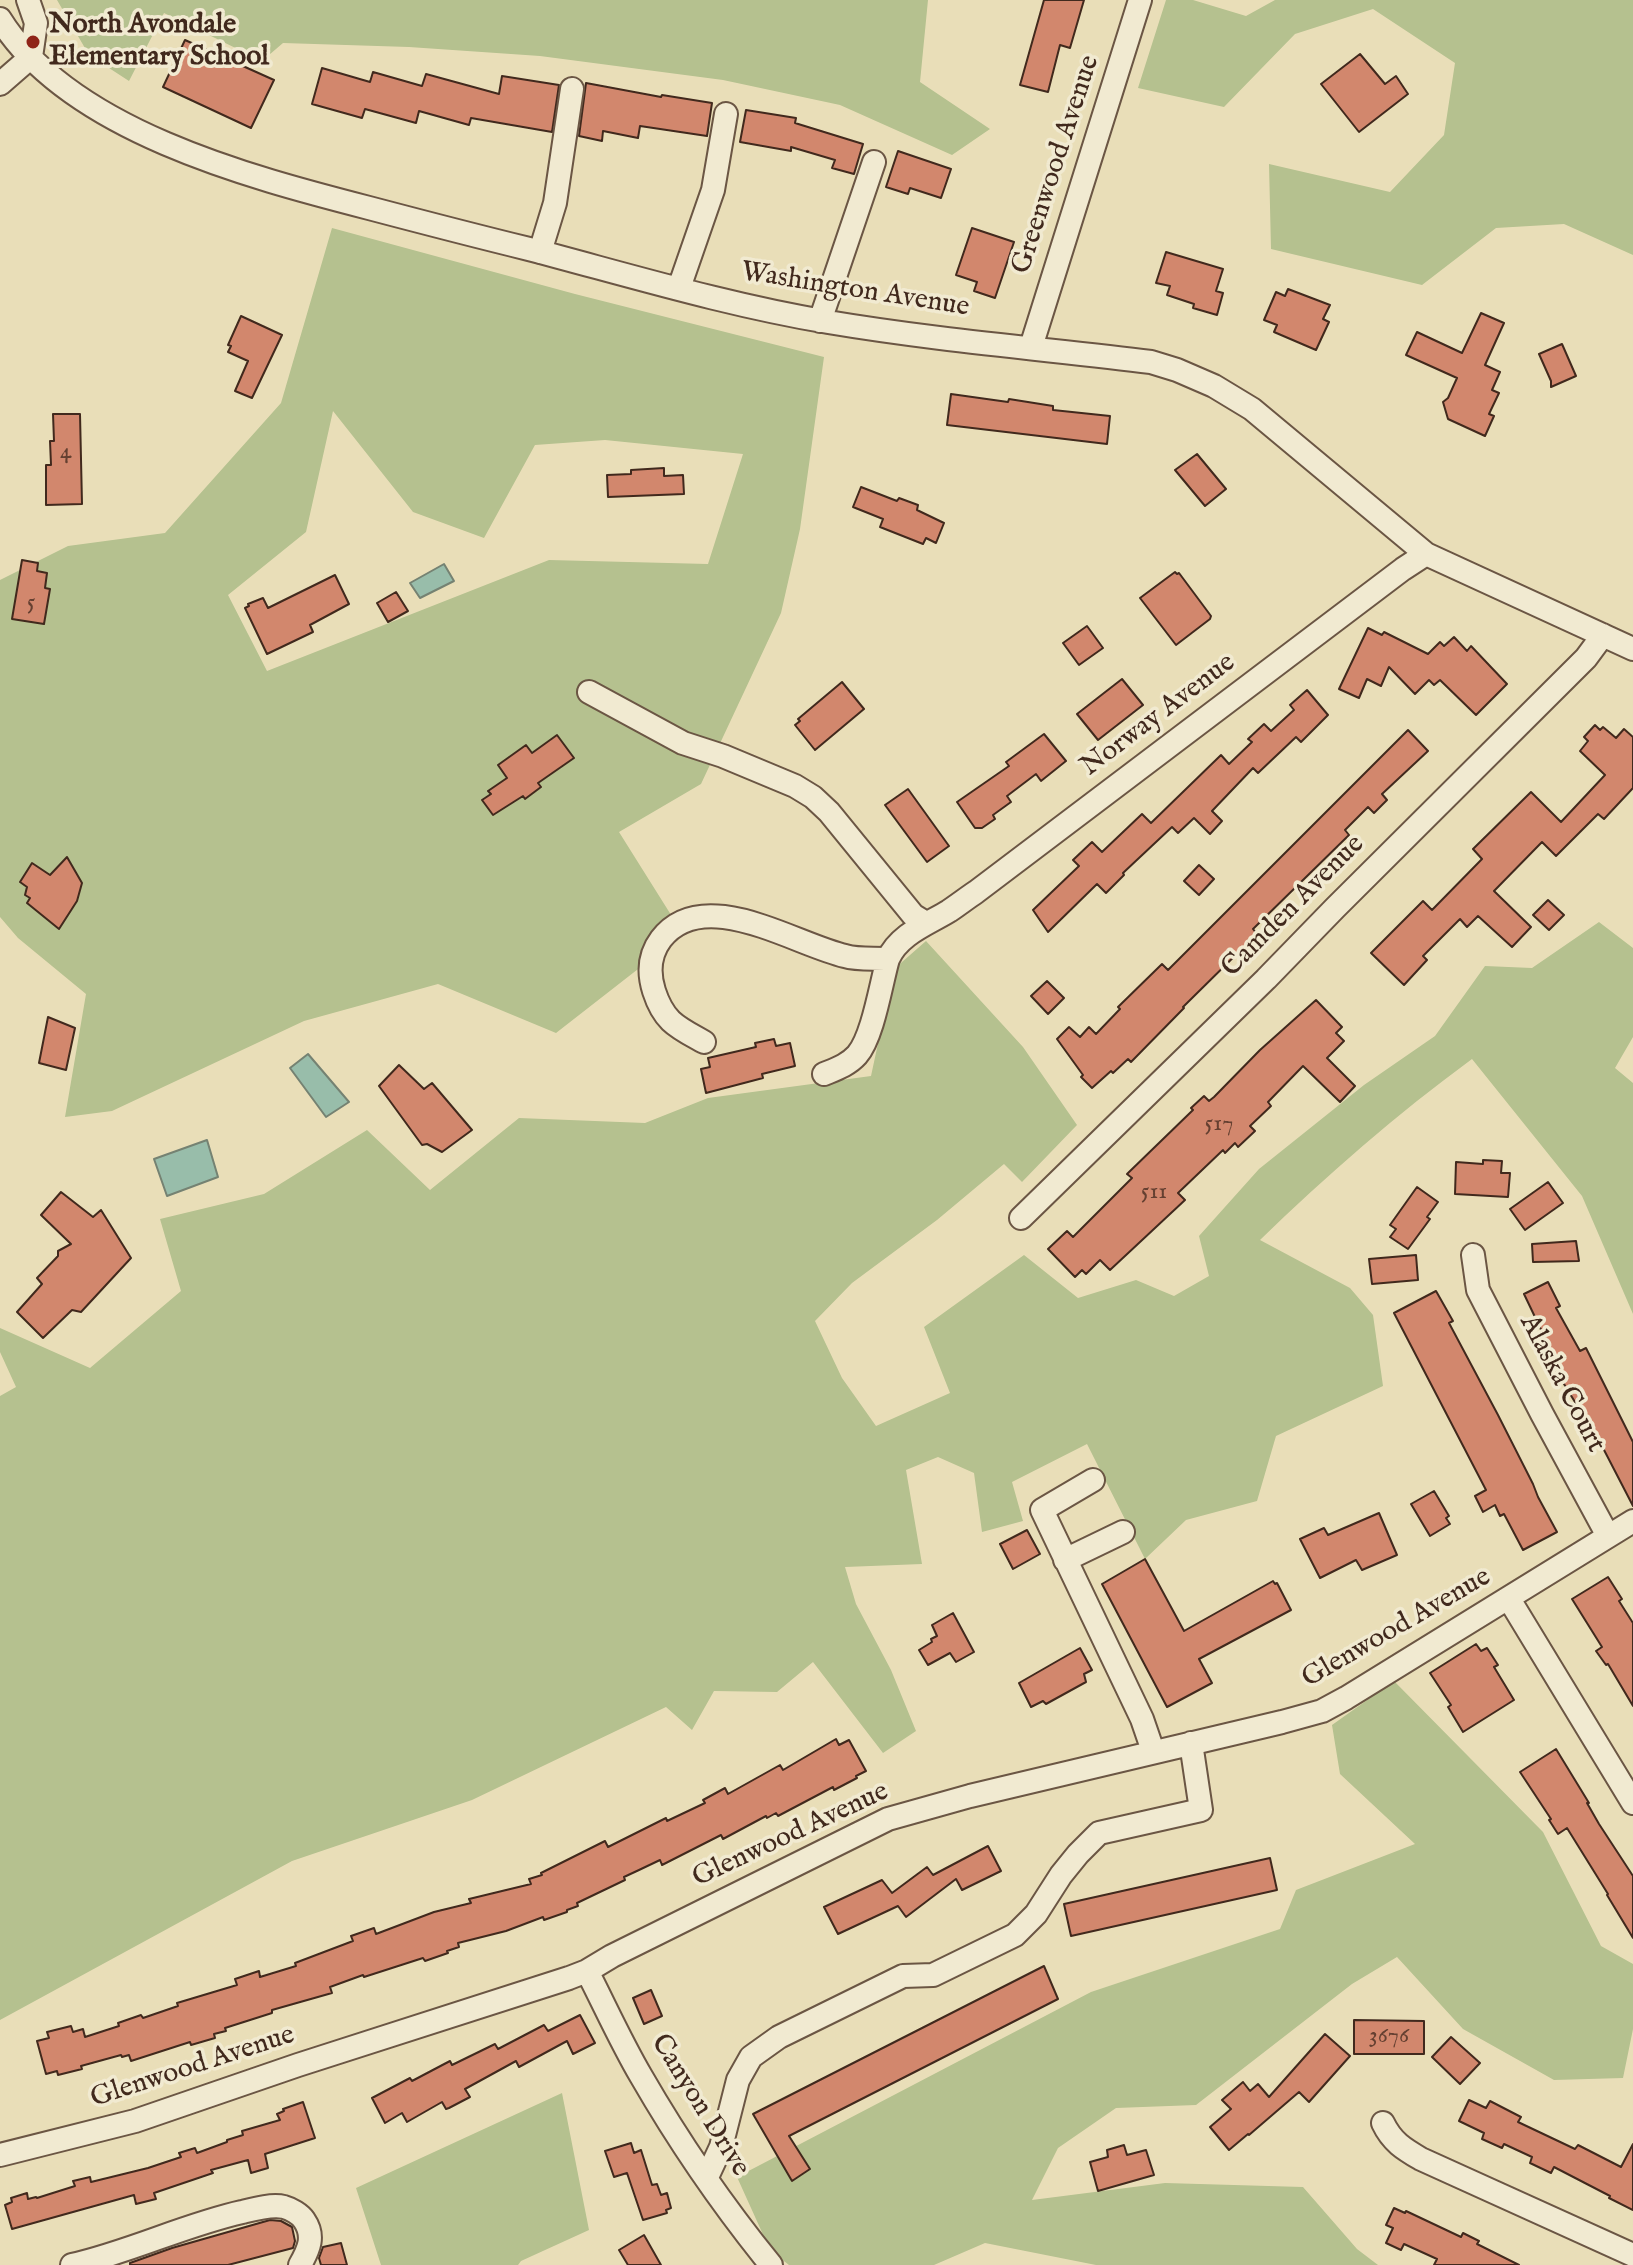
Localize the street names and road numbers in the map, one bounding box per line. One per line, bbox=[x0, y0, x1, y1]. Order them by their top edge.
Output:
street label: Greenwood Avenue bbox=[1006, 51, 1108, 279]
street label: Washington Avenue bbox=[738, 256, 972, 326]
street label: Norway Avenue bbox=[1075, 647, 1243, 785]
street label: Camden Avenue bbox=[1216, 829, 1372, 985]
street label: Alaska Court bbox=[1511, 1309, 1611, 1459]
street label: Glenwood Avenue bbox=[1297, 1561, 1497, 1697]
street label: Glenwood Avenue bbox=[688, 1776, 894, 1896]
street label: Glenwood Avenue bbox=[87, 2019, 299, 2117]
street label: Canyon Drive bbox=[642, 2029, 756, 2183]

